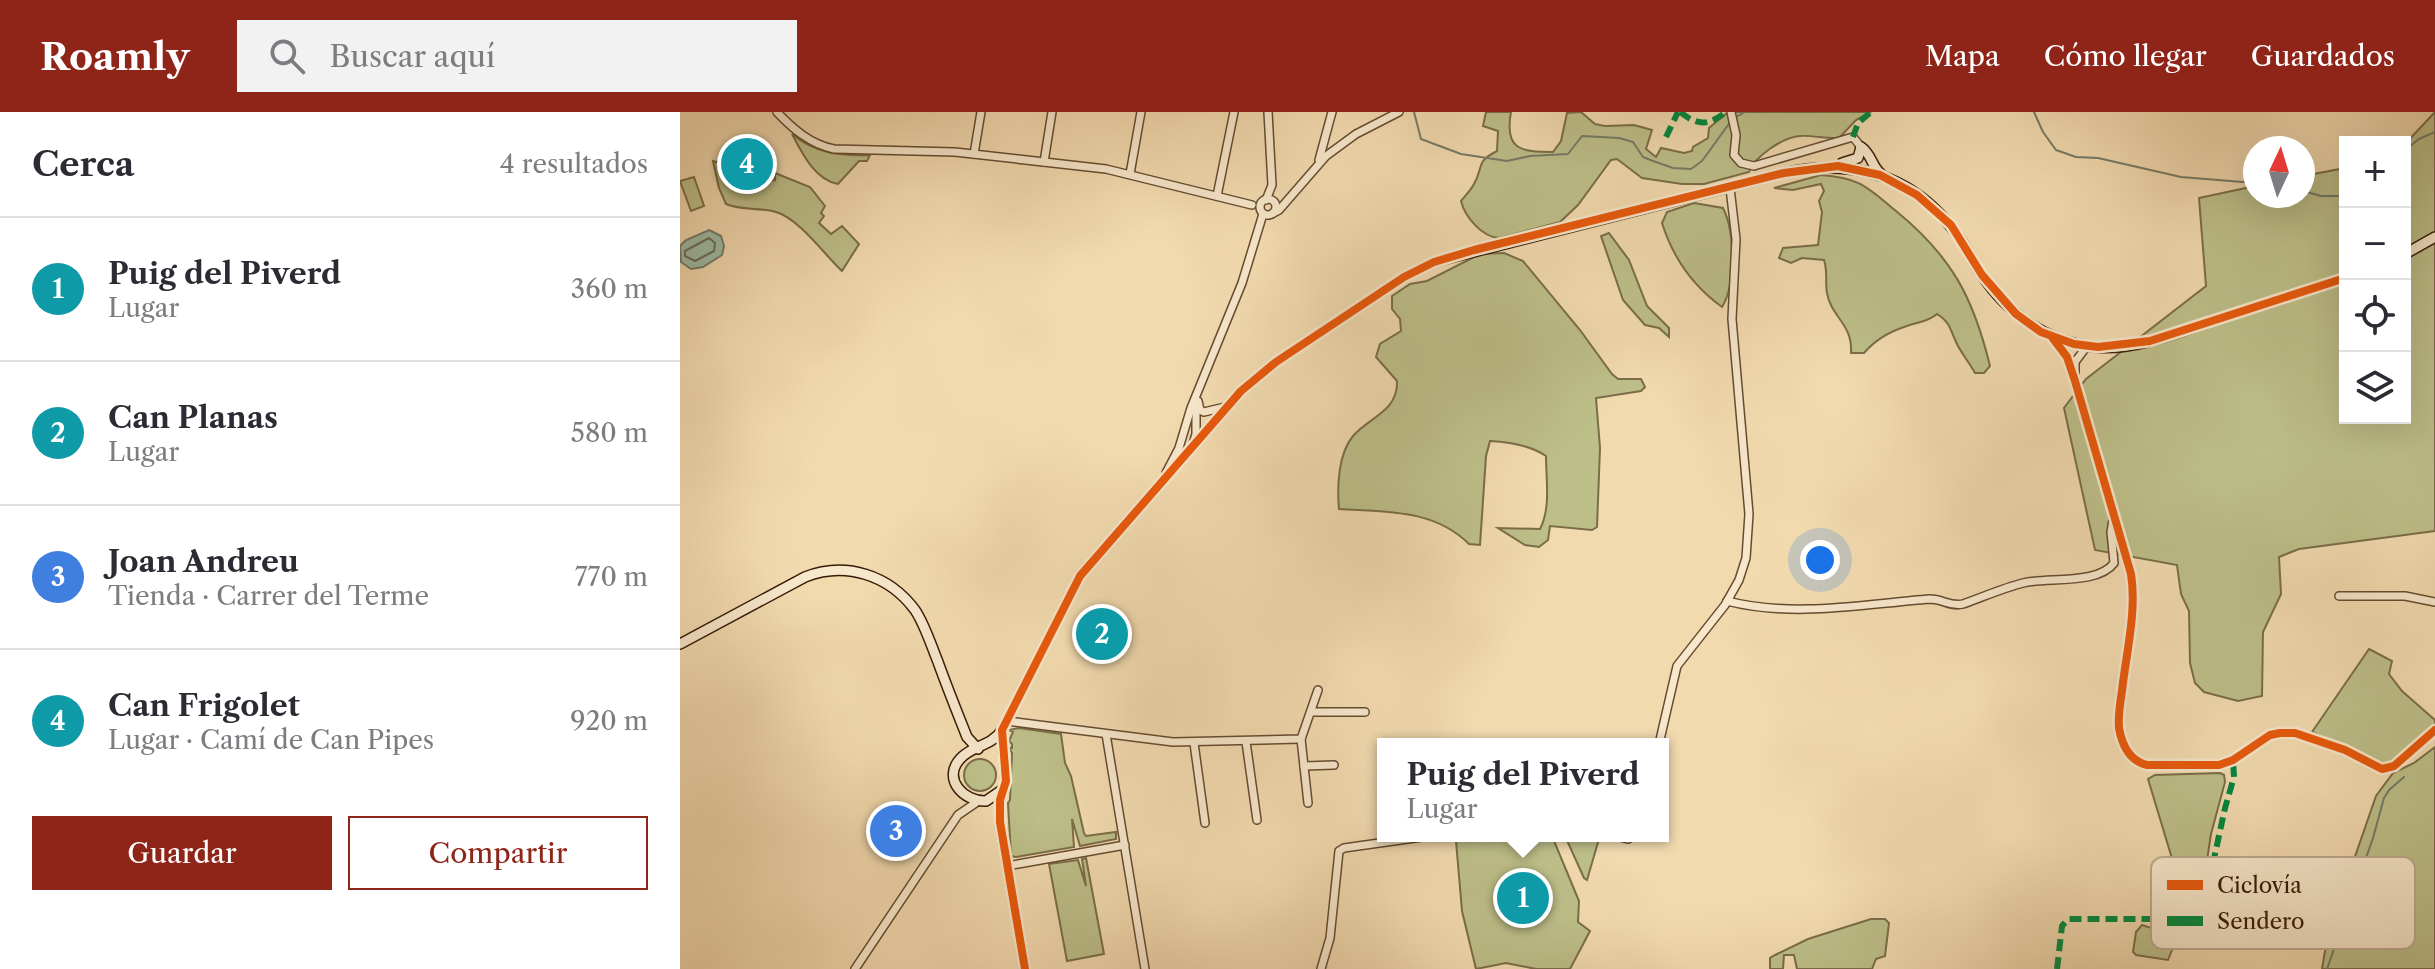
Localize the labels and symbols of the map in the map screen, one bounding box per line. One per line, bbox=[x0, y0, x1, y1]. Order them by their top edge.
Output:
pin: 4 bbox=[721, 134, 773, 194]
north arrow bbox=[2243, 136, 2315, 208]
your location bbox=[1800, 540, 1840, 580]
pin: 2 bbox=[1076, 604, 1128, 664]
pin: 3 bbox=[870, 801, 922, 861]
legend bbox=[2151, 857, 2415, 949]
pin: 1 bbox=[1497, 868, 1549, 928]
text: Ciclovía bbox=[2217, 872, 2302, 899]
text: Sendero bbox=[2217, 908, 2304, 935]

